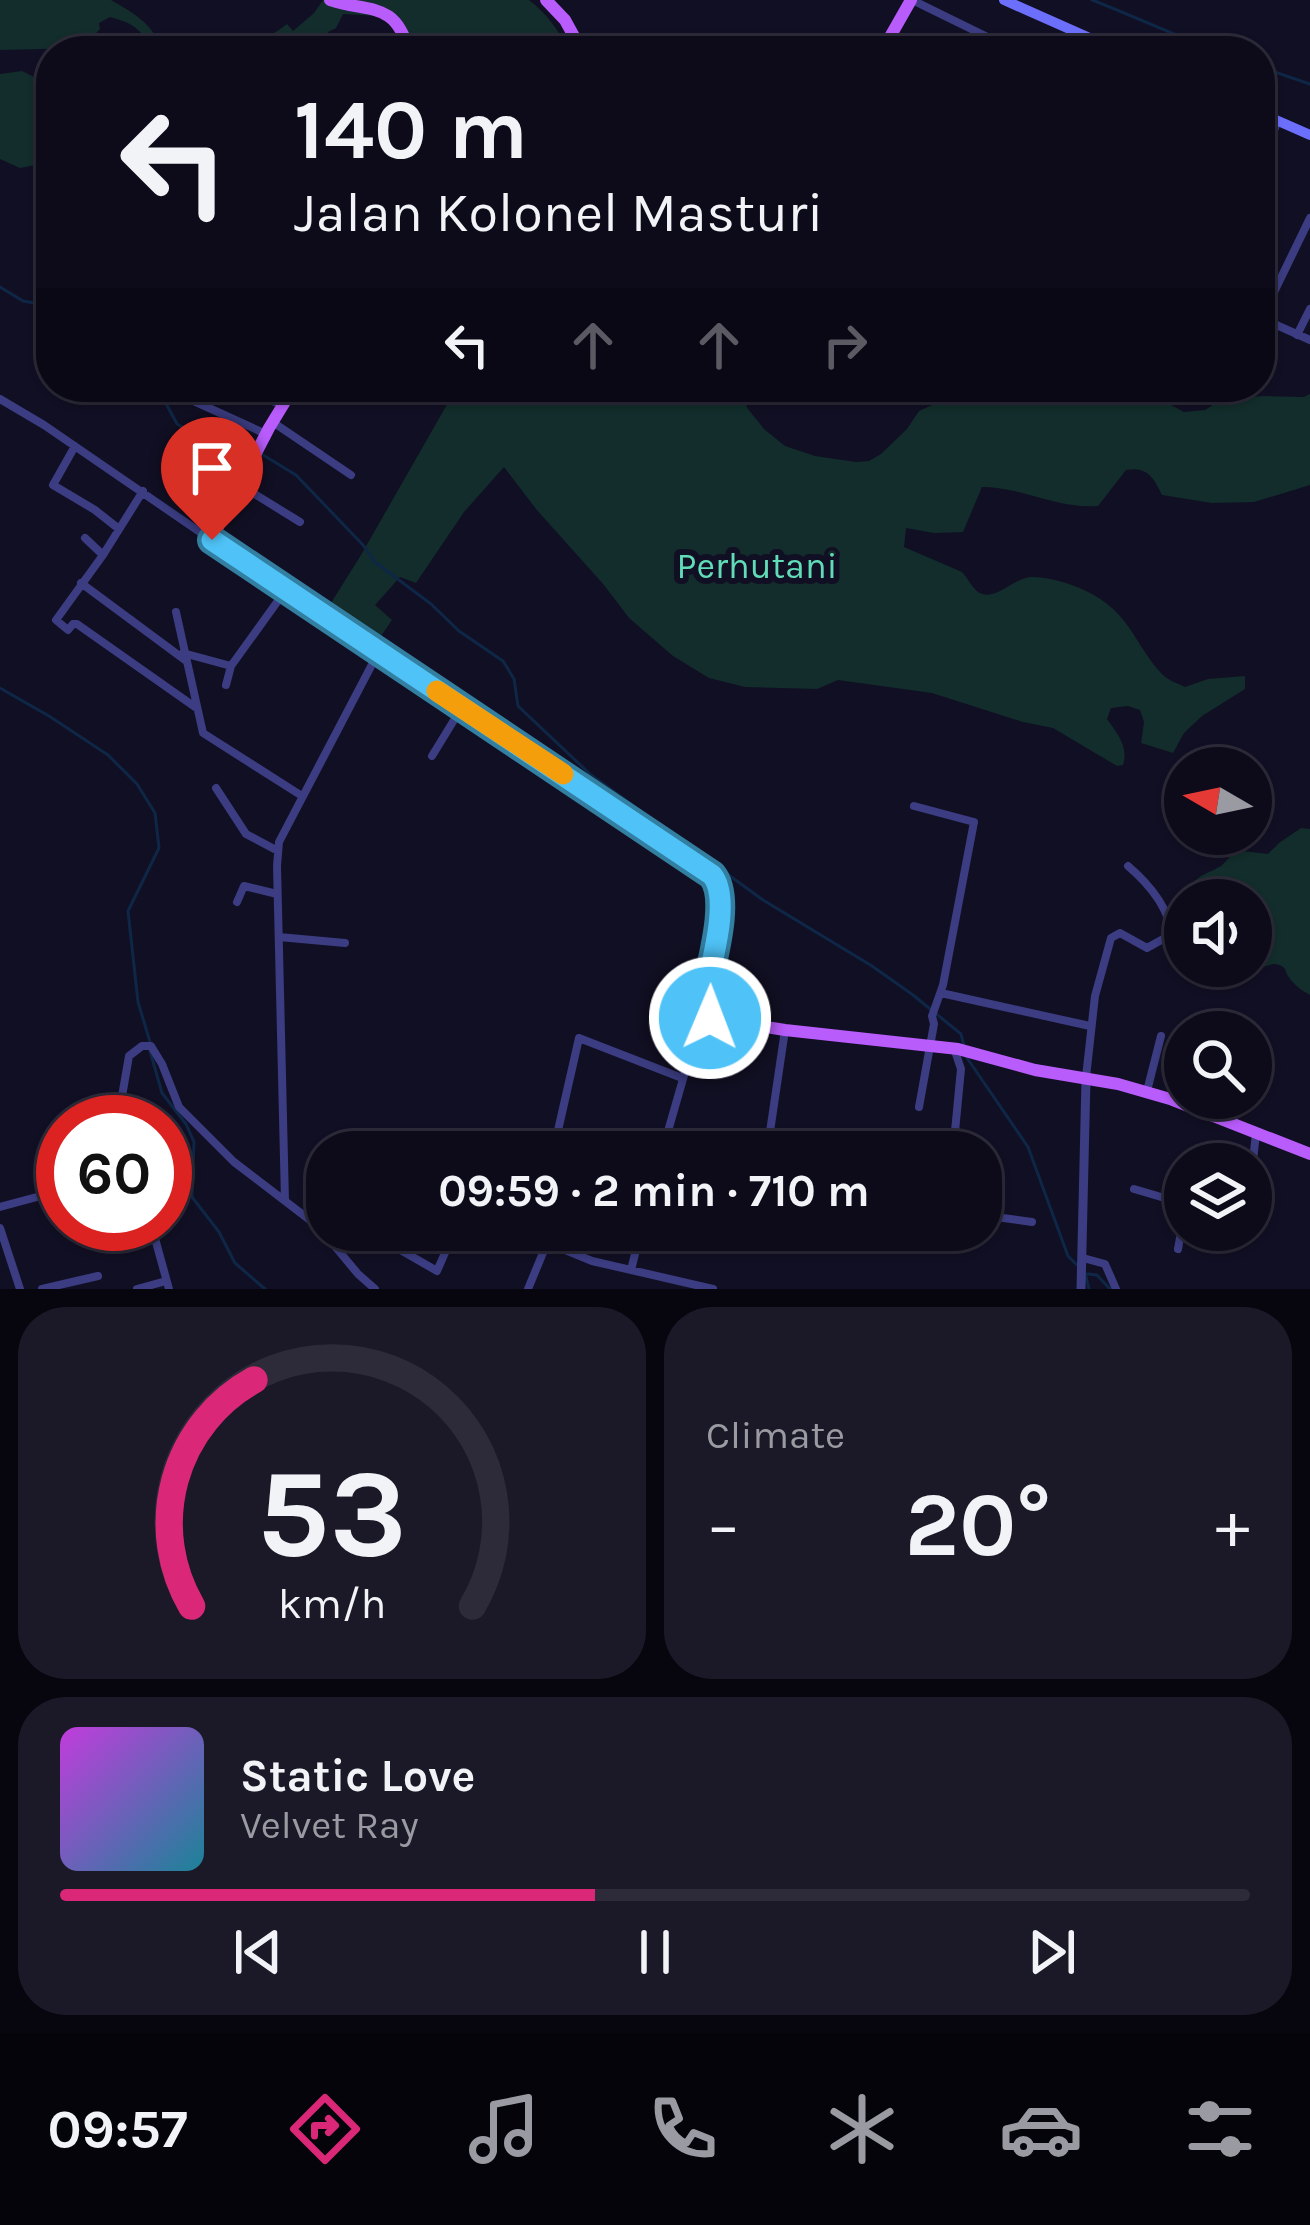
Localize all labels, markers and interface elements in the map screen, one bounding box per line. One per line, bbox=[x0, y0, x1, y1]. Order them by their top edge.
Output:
text: 140 m bbox=[294, 81, 528, 179]
icon: left bbox=[96, 84, 252, 240]
text: Jalan Kolonel Masturi bbox=[294, 181, 823, 245]
icon: left bbox=[434, 312, 500, 378]
icon: ahead bbox=[560, 312, 626, 378]
icon: ahead bbox=[686, 312, 752, 378]
icon: right bbox=[812, 312, 878, 378]
pin bbox=[161, 417, 263, 540]
icon: arrive bbox=[179, 435, 245, 501]
park label: Perhutani bbox=[677, 545, 837, 587]
north arrow bbox=[1164, 747, 1272, 855]
map controls bbox=[1164, 747, 1272, 1251]
button: sound bbox=[1164, 879, 1272, 987]
position arrow bbox=[647, 955, 773, 1081]
button: search bbox=[1164, 1011, 1272, 1119]
speed limit sign: 60 bbox=[36, 1095, 192, 1251]
button: layers bbox=[1164, 1143, 1272, 1251]
text: 09:59 · 2 min · 710 m bbox=[438, 1165, 870, 1217]
text: Climate bbox=[706, 1412, 845, 1458]
text: 53 bbox=[257, 1441, 407, 1586]
text: 20° bbox=[905, 1472, 1051, 1578]
text: − bbox=[706, 1486, 741, 1564]
text: + bbox=[1215, 1486, 1250, 1564]
text: km/h bbox=[278, 1579, 386, 1629]
text: Static Love bbox=[240, 1750, 475, 1802]
text: Velvet Ray bbox=[240, 1802, 419, 1848]
icon: previous bbox=[225, 1919, 291, 1985]
icon: pause bbox=[622, 1919, 688, 1985]
icon: next bbox=[1019, 1919, 1085, 1985]
icon: directions bbox=[283, 2087, 367, 2171]
icon: music bbox=[462, 2087, 546, 2171]
icon: phone bbox=[641, 2087, 725, 2171]
icon: climate bbox=[820, 2087, 904, 2171]
icon: car bbox=[999, 2087, 1083, 2171]
icon: filters bbox=[1178, 2087, 1262, 2171]
text: 09:57 bbox=[48, 2097, 188, 2161]

